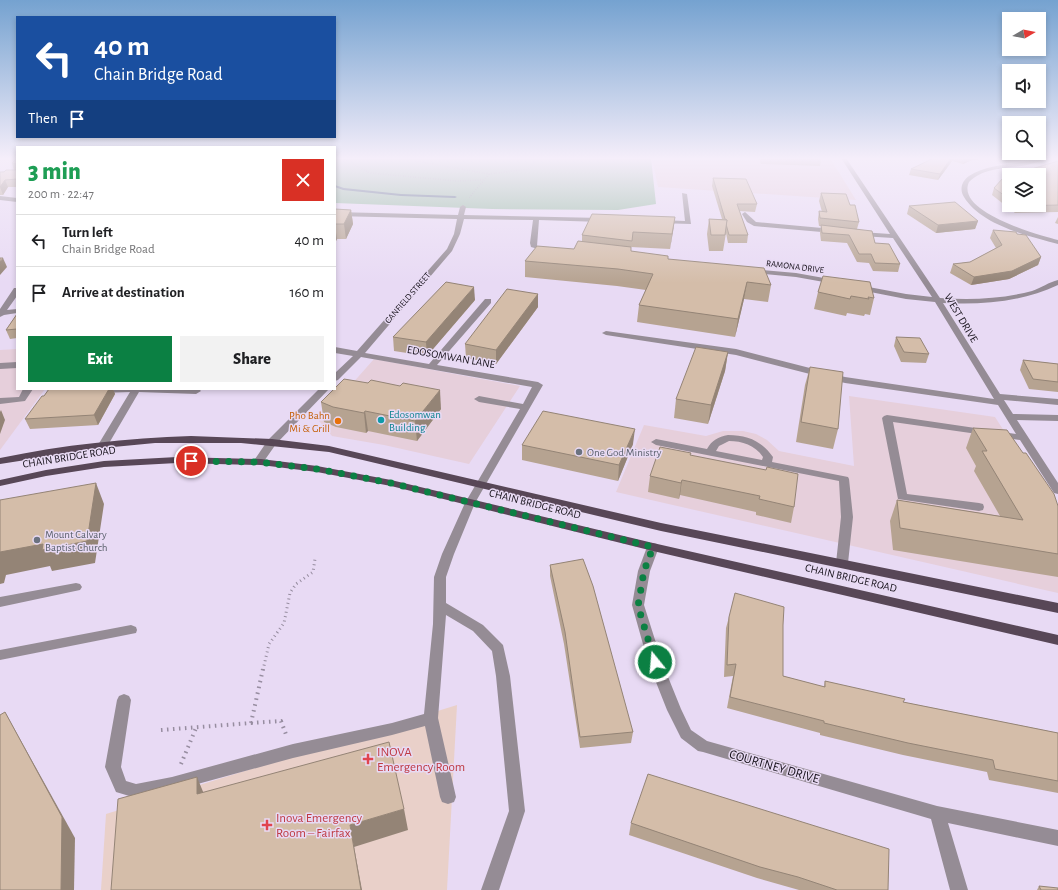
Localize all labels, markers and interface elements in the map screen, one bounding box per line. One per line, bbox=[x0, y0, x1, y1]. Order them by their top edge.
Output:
north arrow bbox=[1002, 12, 1046, 56]
map controls bbox=[1002, 12, 1046, 212]
icon: left bbox=[28, 32, 80, 84]
text: 40 m bbox=[94, 33, 150, 61]
button: sound bbox=[1002, 64, 1046, 108]
text: Chain Bridge Road bbox=[94, 66, 222, 84]
icon: arrive bbox=[66, 108, 88, 130]
text: Then bbox=[28, 111, 58, 126]
button: search bbox=[1002, 116, 1046, 160]
button: close bbox=[282, 159, 324, 201]
text: 3 min bbox=[28, 160, 81, 184]
button: layers bbox=[1002, 168, 1046, 212]
text: 200 m · 22:47 bbox=[28, 188, 94, 201]
text: Turn left bbox=[62, 225, 113, 240]
icon: left bbox=[28, 230, 50, 252]
text: 40 m bbox=[294, 233, 324, 248]
text: Chain Bridge Road bbox=[62, 243, 155, 256]
street label: RAMONA DRIVE bbox=[765, 259, 825, 275]
street label: CANFIELD STREET bbox=[384, 270, 433, 325]
icon: arrive bbox=[28, 282, 50, 304]
text: Arrive at destination bbox=[62, 285, 185, 300]
text: 160 m bbox=[289, 285, 324, 300]
street label: WEST DRIVE bbox=[942, 292, 980, 345]
button: Exit bbox=[28, 336, 172, 382]
button: Share bbox=[180, 336, 324, 382]
street label: EDOSOMWAN LANE bbox=[406, 344, 497, 370]
place label: Edosomwan Building bbox=[389, 409, 441, 433]
place label: Pho Bahn Mi & Grill bbox=[289, 410, 330, 434]
marker: Edosomwan Building bbox=[376, 415, 386, 425]
marker: Pho Bahn Mi & Grill bbox=[333, 416, 343, 426]
street label: CHAIN BRIDGE ROAD bbox=[22, 444, 116, 470]
pin bbox=[174, 444, 208, 478]
marker: One God Ministry bbox=[574, 447, 584, 457]
place label: One God Ministry bbox=[587, 447, 662, 458]
icon: arrive bbox=[180, 450, 202, 472]
street label: CHAIN BRIDGE ROAD bbox=[488, 487, 582, 521]
place label: Mount Calvary Baptist Church bbox=[45, 529, 108, 553]
marker: Mount Calvary Baptist Church bbox=[32, 535, 42, 545]
street label: CHAIN BRIDGE ROAD bbox=[804, 562, 898, 594]
position arrow bbox=[634, 641, 676, 683]
place label: INOVA Emergency Room bbox=[377, 746, 465, 774]
street label: COURTNEY DRIVE bbox=[728, 748, 820, 786]
marker: INOVA Emergency Room bbox=[362, 753, 374, 765]
place label: Inova Emergency Room – Fairfax bbox=[276, 812, 362, 840]
marker: Inova Emergency Room – Fairfax bbox=[261, 819, 273, 831]

